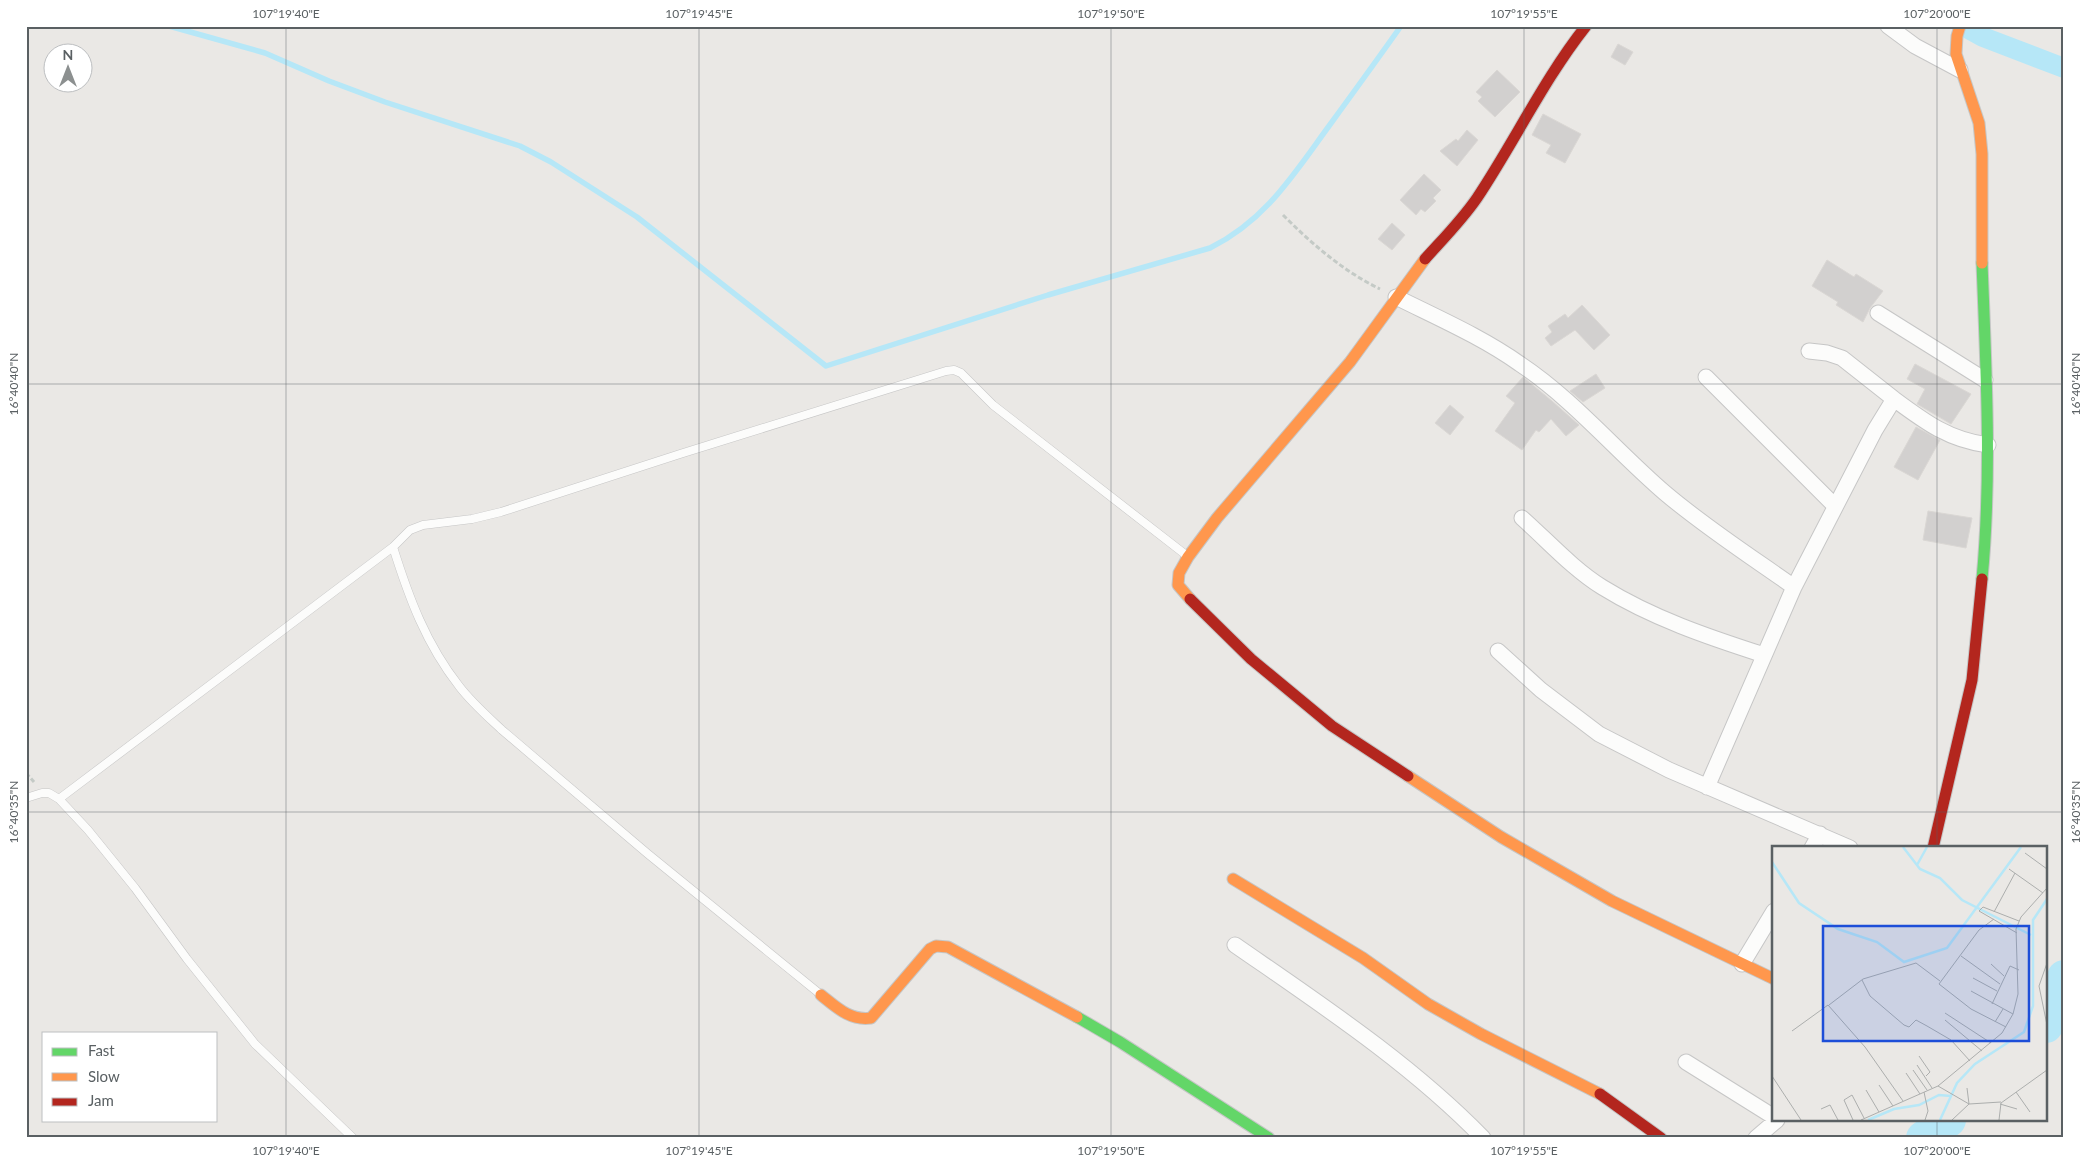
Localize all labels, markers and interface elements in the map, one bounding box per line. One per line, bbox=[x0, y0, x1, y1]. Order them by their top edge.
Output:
text: 107°19'40"E bbox=[252, 6, 320, 21]
text: 107°19'45"E bbox=[665, 6, 733, 21]
text: 107°19'50"E bbox=[1077, 6, 1145, 21]
text: 107°19'55"E bbox=[1490, 6, 1558, 21]
text: 107°20'00"E bbox=[1903, 6, 1971, 21]
north arrow bbox=[42, 42, 92, 92]
text: N bbox=[63, 46, 73, 63]
text: 16°40'40"N bbox=[6, 353, 21, 415]
text: 16°40'40"N bbox=[2068, 353, 2083, 415]
text: 16°40'35"N bbox=[6, 781, 21, 843]
text: 16°40'35"N bbox=[2068, 781, 2083, 843]
inset map bbox=[1772, 846, 2048, 1122]
legend bbox=[42, 1032, 218, 1122]
text: Fast bbox=[88, 1041, 115, 1059]
text: Slow bbox=[88, 1067, 120, 1085]
text: Jam bbox=[88, 1091, 114, 1109]
text: 107°19'40"E bbox=[252, 1143, 320, 1158]
text: 107°19'45"E bbox=[665, 1143, 733, 1158]
text: 107°19'50"E bbox=[1077, 1143, 1145, 1158]
text: 107°19'55"E bbox=[1490, 1143, 1558, 1158]
text: 107°20'00"E bbox=[1903, 1143, 1971, 1158]

